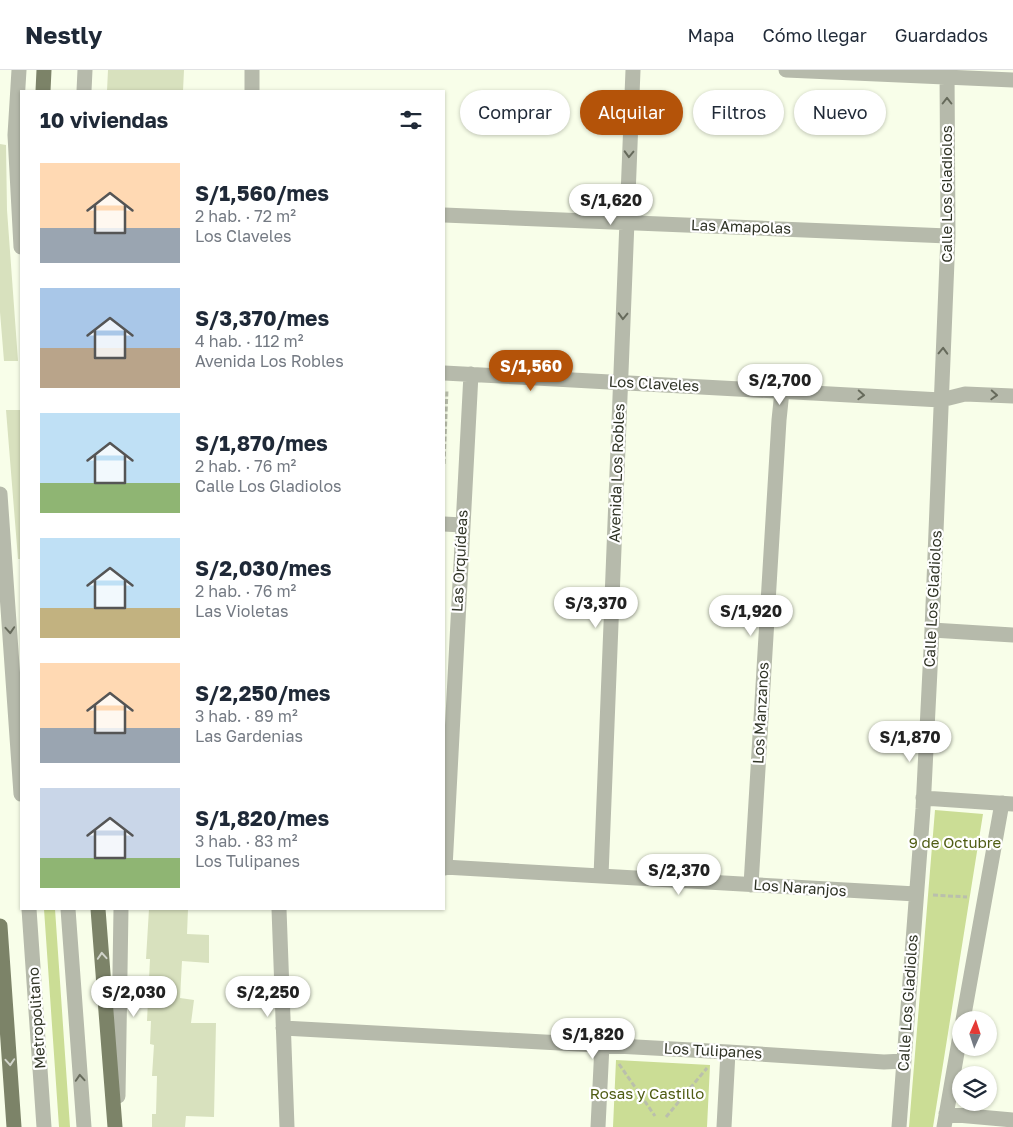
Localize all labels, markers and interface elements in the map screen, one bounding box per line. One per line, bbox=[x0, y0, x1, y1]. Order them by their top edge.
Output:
text: Nestly bbox=[25, 20, 102, 49]
text: Mapa bbox=[688, 24, 734, 46]
text: Cómo llegar bbox=[762, 24, 867, 46]
text: Guardados bbox=[895, 24, 988, 46]
chip: Comprar bbox=[460, 90, 570, 135]
chip: Alquilar bbox=[580, 90, 683, 135]
chip: Filtros bbox=[693, 90, 784, 135]
chip: Nuevo bbox=[794, 90, 886, 135]
one-way arrow bbox=[942, 97, 952, 104]
icon: filters bbox=[397, 106, 425, 134]
text: 10 viviendas bbox=[40, 107, 168, 133]
street label: Calle Los Gladiolos bbox=[937, 125, 955, 263]
one-way arrow bbox=[624, 150, 635, 158]
text: S/1,560/mes bbox=[195, 180, 329, 206]
icon: home bbox=[80, 183, 140, 243]
pin: S/1,620 bbox=[565, 184, 657, 226]
text: S/1,620 bbox=[580, 190, 642, 210]
text: 2 hab. · 72 m² bbox=[195, 206, 296, 226]
street label: Las Amapolas bbox=[691, 215, 791, 237]
text: Los Claveles bbox=[195, 226, 291, 246]
text: S/3,370/mes bbox=[195, 305, 329, 331]
icon: home bbox=[80, 308, 140, 368]
one-way arrow bbox=[618, 312, 628, 320]
text: 4 hab. · 112 m² bbox=[195, 331, 303, 351]
one-way arrow bbox=[938, 347, 949, 355]
pin: S/1,560 bbox=[485, 350, 577, 392]
text: Avenida Los Robles bbox=[195, 351, 344, 371]
text: S/1,560 bbox=[500, 356, 562, 376]
pin: S/2,700 bbox=[734, 364, 826, 406]
text: S/2,700 bbox=[749, 370, 811, 390]
street label: Los Claveles bbox=[608, 372, 700, 394]
one-way arrow bbox=[857, 390, 865, 401]
one-way arrow bbox=[991, 390, 999, 401]
street label: Avenida Los Robles bbox=[605, 403, 627, 543]
text: S/1,870/mes bbox=[195, 430, 328, 456]
icon: home bbox=[80, 433, 140, 493]
text: 2 hab. · 76 m² bbox=[195, 456, 296, 476]
text: Calle Los Gladiolos bbox=[195, 476, 342, 496]
street label: Las Orquídeas bbox=[447, 509, 471, 613]
street label: Calle Los Gladiolos bbox=[919, 530, 945, 668]
text: S/2,030/mes bbox=[195, 555, 331, 581]
icon: home bbox=[80, 558, 140, 618]
text: 2 hab. · 76 m² bbox=[195, 581, 296, 601]
pin: S/3,370 bbox=[550, 586, 642, 629]
text: S/3,370 bbox=[565, 593, 627, 613]
pin: S/1,920 bbox=[705, 594, 797, 637]
text: Las Violetas bbox=[195, 601, 289, 621]
text: S/1,920 bbox=[720, 601, 782, 621]
one-way arrow bbox=[4, 627, 15, 635]
street label: Los Manzanos bbox=[748, 662, 772, 764]
text: S/2,250/mes bbox=[195, 680, 331, 706]
icon: home bbox=[80, 683, 140, 743]
text: 3 hab. · 89 m² bbox=[195, 706, 298, 726]
pin: S/1,870 bbox=[864, 720, 956, 763]
text: Las Gardenias bbox=[195, 726, 303, 746]
text: S/1,870 bbox=[879, 727, 941, 747]
text: S/1,820/mes bbox=[195, 805, 329, 831]
icon: home bbox=[80, 808, 140, 868]
text: 3 hab. · 83 m² bbox=[195, 831, 297, 851]
park label: 9 de Octubre bbox=[909, 833, 1002, 851]
text: Los Tulipanes bbox=[195, 851, 300, 871]
pin: S/2,370 bbox=[633, 854, 725, 896]
text: S/2,370 bbox=[648, 860, 710, 880]
street label: Los Naranjos bbox=[753, 875, 847, 899]
street label: Calle Los Gladiolos bbox=[893, 934, 921, 1072]
one-way arrow bbox=[96, 952, 107, 960]
street label: Metropolitano bbox=[23, 967, 49, 1070]
pin: S/2,030 bbox=[88, 976, 180, 1018]
pin: S/2,250 bbox=[222, 976, 314, 1018]
text: S/2,030 bbox=[102, 982, 166, 1002]
text: S/2,250 bbox=[236, 982, 300, 1002]
north arrow bbox=[952, 1011, 998, 1056]
map controls bbox=[952, 1011, 997, 1111]
pin: S/1,820 bbox=[547, 1018, 639, 1060]
text: S/1,820 bbox=[562, 1024, 624, 1044]
street label: Los Tulipanes bbox=[663, 1038, 763, 1062]
one-way arrow bbox=[4, 1058, 15, 1066]
button: layers bbox=[952, 1066, 997, 1111]
one-way arrow bbox=[75, 1074, 86, 1082]
park label: Rosas y Castillo bbox=[590, 1084, 704, 1102]

